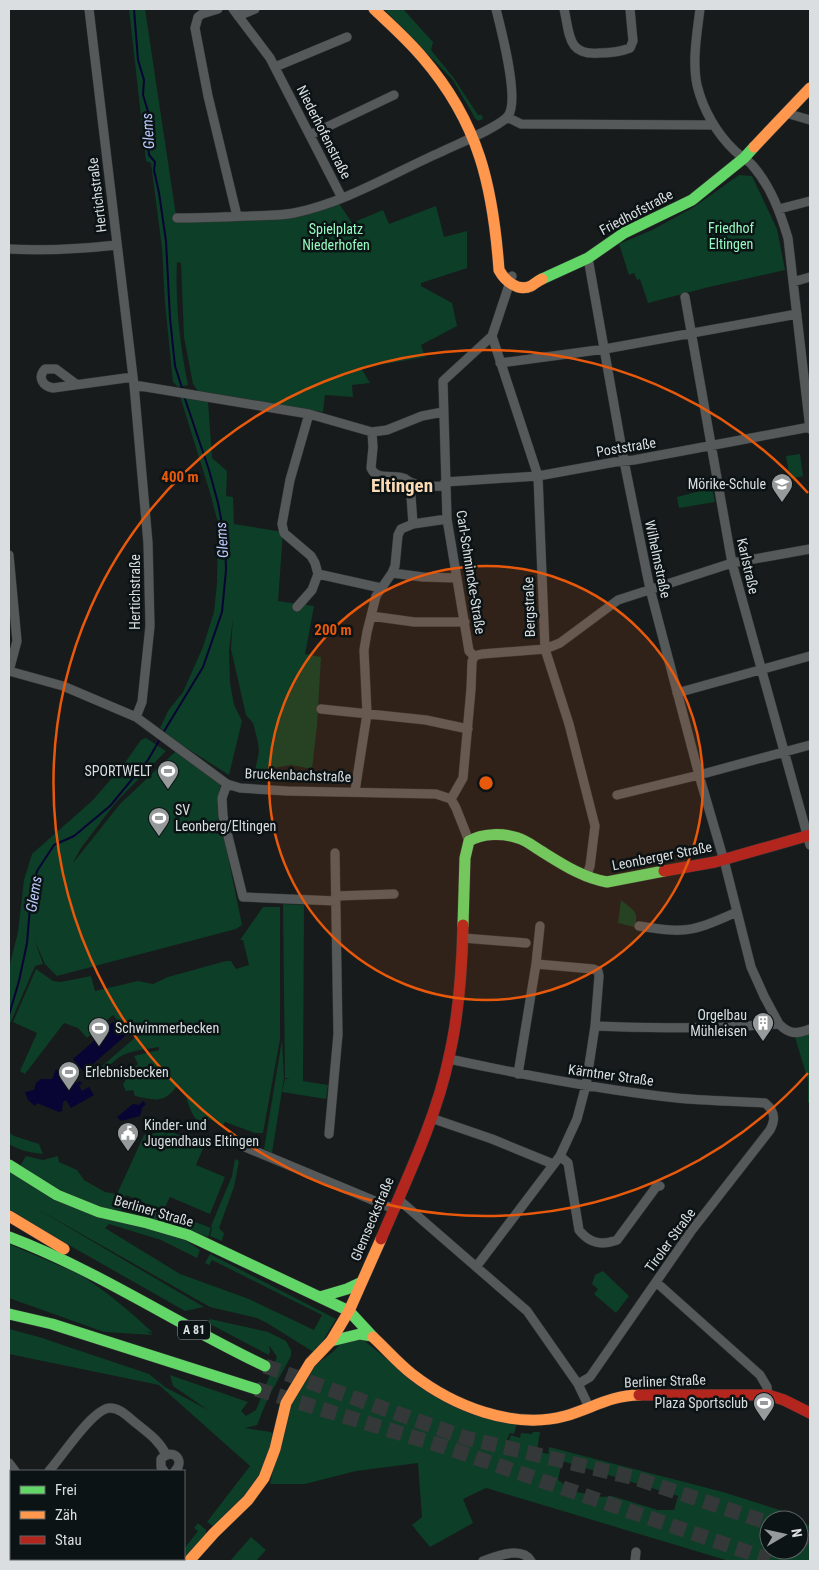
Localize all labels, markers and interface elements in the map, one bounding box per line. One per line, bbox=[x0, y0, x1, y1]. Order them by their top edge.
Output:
street label: Niederhofenstraße bbox=[294, 83, 355, 182]
water label: Glems bbox=[138, 112, 158, 150]
street label: Hertichstraße bbox=[84, 156, 110, 233]
street label: Friedhofstraße bbox=[597, 186, 676, 238]
park label: Friedhof Eltingen bbox=[708, 220, 754, 252]
park label: Spielplatz Niederhofen bbox=[302, 221, 370, 253]
street label: Poststraße bbox=[595, 434, 657, 460]
text: 400 m bbox=[161, 468, 199, 486]
school or university icon: Mörike-Schule bbox=[770, 472, 794, 503]
district label: Eltingen bbox=[371, 474, 433, 497]
place label: Mörike-Schule bbox=[688, 476, 766, 492]
street label: Carl-Schmincke-Straße bbox=[453, 509, 489, 636]
street label: Wilhelmstraße bbox=[642, 519, 674, 600]
water label: Glems bbox=[212, 521, 232, 559]
street label: Karlstraße bbox=[734, 536, 762, 596]
street label: Hertichstraße bbox=[127, 554, 143, 630]
street label: Bergstraße bbox=[520, 576, 538, 637]
text: 200 m bbox=[314, 621, 352, 639]
sports icon: SPORTWELT bbox=[156, 759, 180, 790]
place label: SPORTWELT bbox=[85, 763, 152, 779]
street label: Bruckenbachstraße bbox=[244, 765, 352, 785]
centre of rings bbox=[477, 774, 495, 792]
place label: SV Leonberg/Eltingen bbox=[175, 802, 276, 834]
sports icon: SV Leonberg/Eltingen bbox=[147, 806, 171, 837]
street label: Leonberger Straße bbox=[611, 838, 714, 874]
water label: Glems bbox=[22, 874, 46, 913]
place label: Orgelbau Mühleisen bbox=[690, 1007, 747, 1039]
building icon: Orgelbau Mühleisen bbox=[751, 1011, 775, 1042]
sports icon: Schwimmerbecken bbox=[87, 1016, 111, 1047]
place label: Schwimmerbecken bbox=[115, 1020, 219, 1036]
sports icon: Erlebnisbecken bbox=[57, 1060, 81, 1091]
street label: Kärntner Straße bbox=[567, 1061, 655, 1089]
place label: Erlebnisbecken bbox=[85, 1064, 169, 1080]
place label: Kinder- und Jugendhaus Eltingen bbox=[144, 1117, 259, 1149]
public building icon: Kinder- und Jugendhaus Eltingen bbox=[116, 1121, 140, 1152]
street label: Glemseckstraße bbox=[347, 1174, 397, 1263]
street label: Berliner Straße bbox=[113, 1192, 196, 1230]
street label: Tiroler Straße bbox=[642, 1205, 699, 1275]
road number: A 81 bbox=[178, 1320, 210, 1340]
street label: Berliner Straße bbox=[624, 1372, 707, 1390]
sports icon: Plaza Sportsclub bbox=[752, 1391, 776, 1422]
place label: Plaza Sportsclub bbox=[655, 1395, 748, 1411]
legend bbox=[10, 1470, 185, 1560]
text: Frei bbox=[55, 1481, 77, 1499]
text: Zäh bbox=[55, 1506, 77, 1524]
north arrow bbox=[759, 1510, 809, 1560]
text: N bbox=[788, 1527, 805, 1538]
text: Stau bbox=[55, 1531, 82, 1549]

